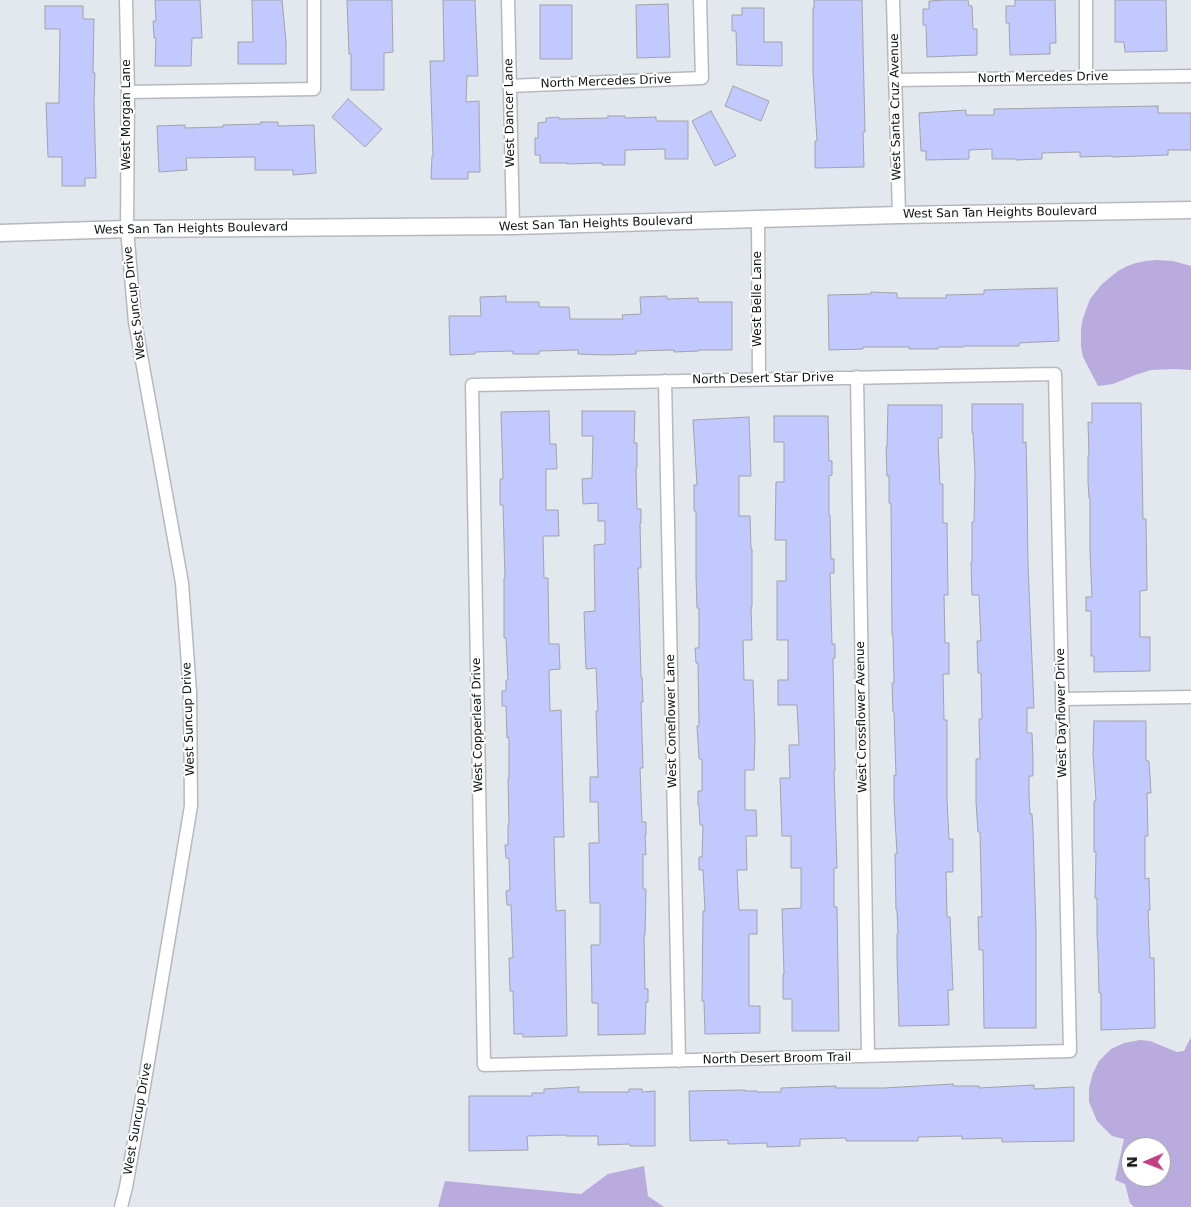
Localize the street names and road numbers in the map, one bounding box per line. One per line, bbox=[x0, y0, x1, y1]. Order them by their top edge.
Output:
street label: West Santa Cruz Avenue bbox=[888, 33, 904, 181]
street label: West Dancer Lane bbox=[502, 58, 518, 168]
street label: West Morgan Lane bbox=[120, 59, 134, 171]
street label: North Mercedes Drive bbox=[977, 70, 1109, 86]
street label: North Mercedes Drive bbox=[540, 73, 672, 91]
street label: West San Tan Heights Boulevard bbox=[903, 204, 1097, 222]
street label: West San Tan Heights Boulevard bbox=[499, 213, 693, 235]
street label: West San Tan Heights Boulevard bbox=[94, 220, 288, 238]
street label: West Suncup Drive bbox=[121, 246, 149, 360]
street label: West Belle Lane bbox=[751, 251, 765, 347]
street label: North Desert Star Drive bbox=[692, 371, 834, 387]
street label: West Crossflower Avenue bbox=[853, 641, 871, 793]
street label: West Dayflower Drive bbox=[1054, 648, 1070, 778]
street label: West Coneflower Lane bbox=[664, 654, 680, 788]
street label: West Copperleaf Drive bbox=[470, 658, 486, 792]
street label: West Suncup Drive bbox=[180, 662, 198, 776]
street label: North Desert Broom Trail bbox=[703, 1051, 851, 1067]
street label: West Suncup Drive bbox=[121, 1062, 155, 1176]

